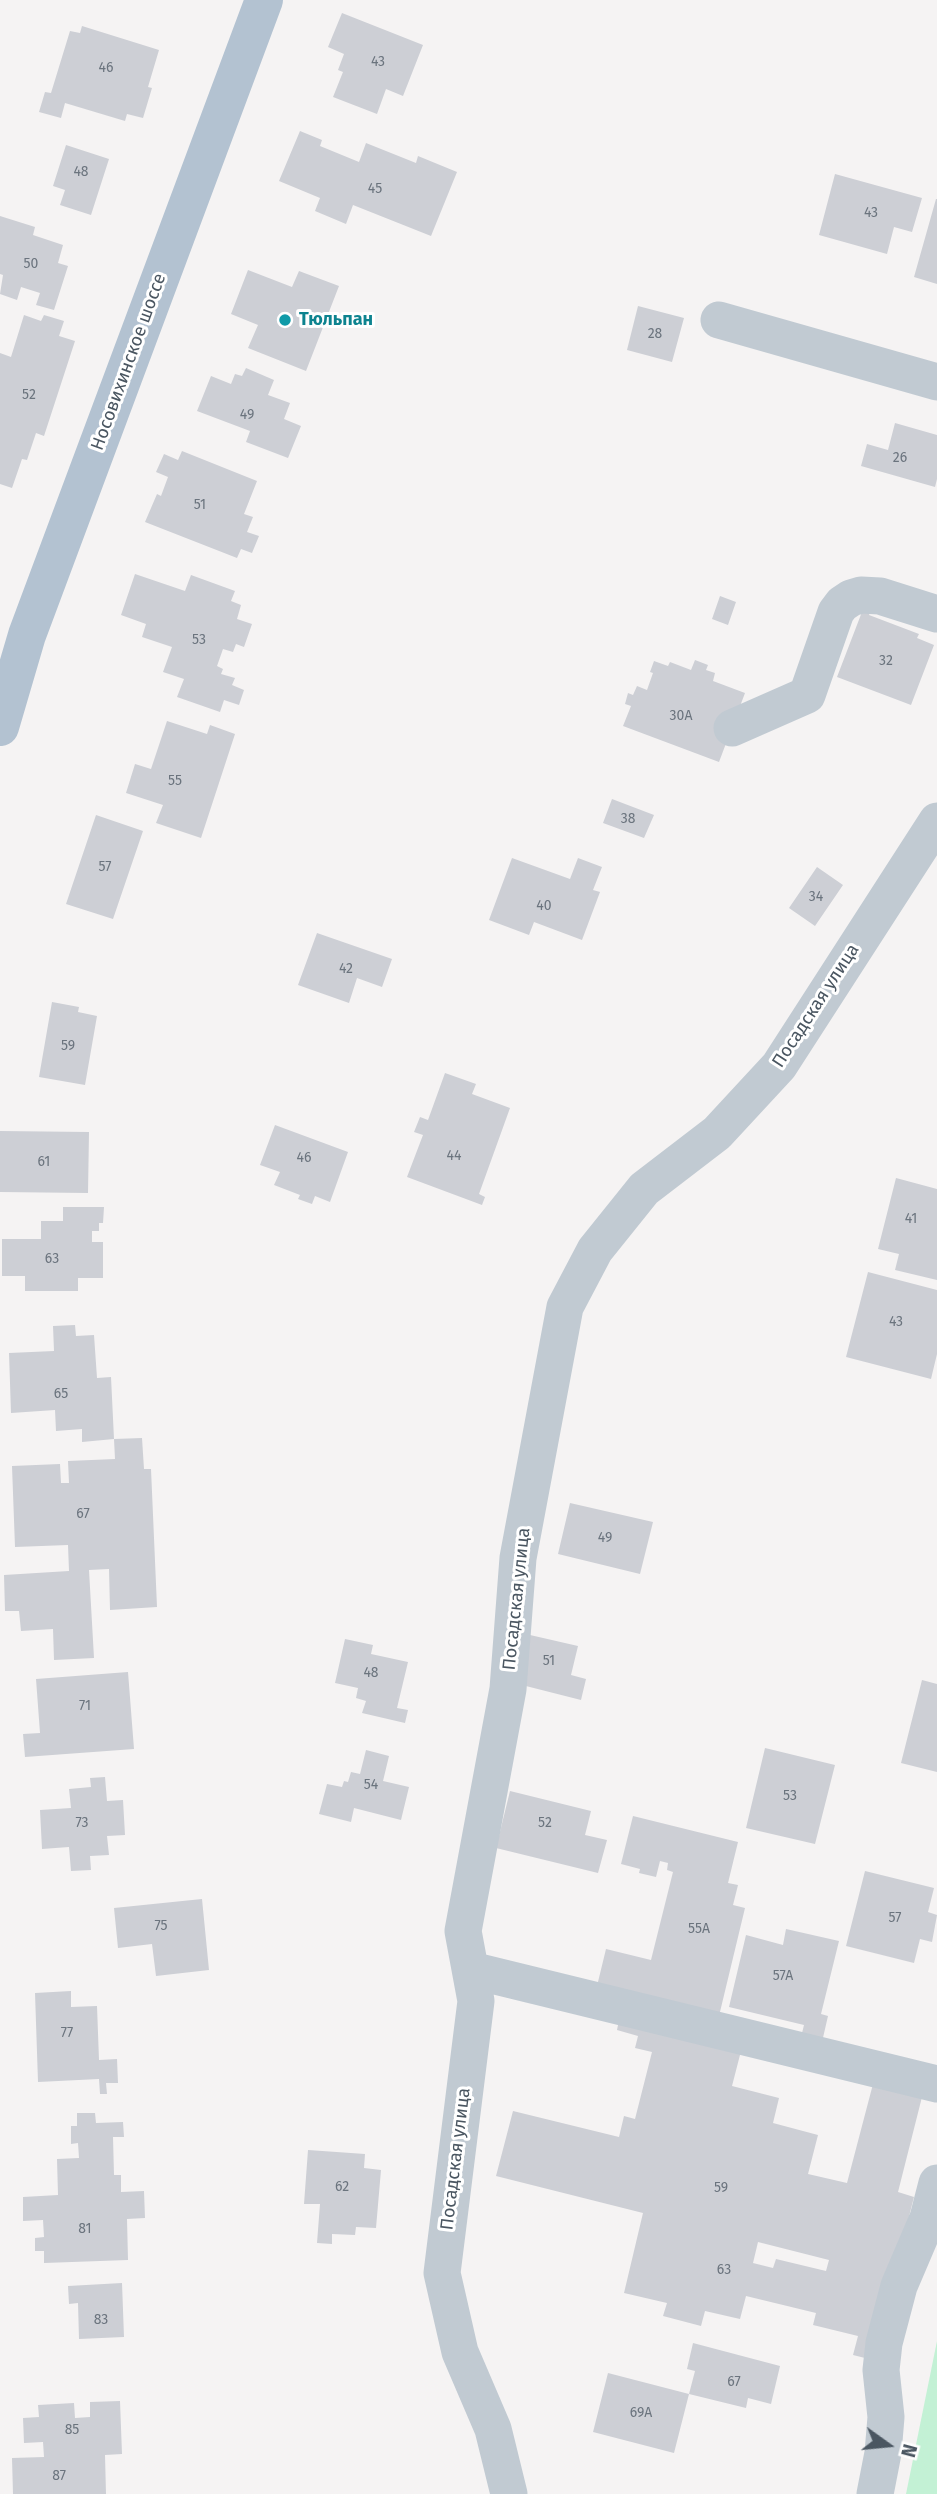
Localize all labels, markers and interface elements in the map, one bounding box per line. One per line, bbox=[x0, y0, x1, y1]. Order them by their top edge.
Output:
house number: 43 bbox=[371, 54, 385, 70]
house number: 46 bbox=[99, 60, 113, 76]
house number: 48 bbox=[73, 164, 89, 180]
house number: 45 bbox=[368, 181, 382, 197]
house number: 43 bbox=[864, 205, 878, 221]
house number: 50 bbox=[24, 256, 38, 272]
street label: Носовихинское шоссе bbox=[87, 271, 171, 453]
place label: Тюльпан bbox=[299, 309, 373, 331]
marker: Тюльпан bbox=[277, 312, 293, 328]
house number: 28 bbox=[648, 326, 662, 342]
house number: 52 bbox=[22, 387, 36, 403]
house number: 49 bbox=[240, 407, 254, 423]
house number: 26 bbox=[893, 450, 907, 466]
house number: 51 bbox=[194, 497, 206, 513]
house number: 53 bbox=[192, 632, 206, 648]
house number: 32 bbox=[879, 653, 893, 669]
house number: 30А bbox=[670, 708, 692, 724]
house number: 55 bbox=[168, 773, 182, 789]
house number: 38 bbox=[621, 811, 635, 827]
house number: 57 bbox=[99, 859, 111, 875]
house number: 34 bbox=[809, 889, 823, 905]
house number: 40 bbox=[536, 898, 552, 914]
street label: Посадская улица bbox=[768, 940, 864, 1072]
house number: 42 bbox=[339, 961, 353, 977]
house number: 59 bbox=[61, 1038, 75, 1054]
house number: 44 bbox=[447, 1148, 461, 1164]
house number: 46 bbox=[297, 1150, 311, 1166]
house number: 61 bbox=[38, 1154, 50, 1170]
house number: 41 bbox=[905, 1211, 917, 1227]
house number: 63 bbox=[45, 1251, 59, 1267]
house number: 43 bbox=[889, 1314, 903, 1330]
house number: 65 bbox=[54, 1386, 68, 1402]
house number: 67 bbox=[76, 1506, 90, 1522]
street label: Посадская улица bbox=[499, 1527, 535, 1671]
house number: 49 bbox=[598, 1530, 612, 1546]
house number: 51 bbox=[543, 1653, 555, 1669]
house number: 48 bbox=[363, 1665, 379, 1681]
house number: 71 bbox=[79, 1698, 91, 1714]
house number: 54 bbox=[364, 1777, 378, 1793]
house number: 53 bbox=[783, 1788, 797, 1804]
house number: 73 bbox=[75, 1815, 89, 1831]
house number: 52 bbox=[538, 1815, 552, 1831]
house number: 57 bbox=[889, 1910, 901, 1926]
house number: 75 bbox=[154, 1918, 168, 1934]
house number: 55А bbox=[688, 1921, 710, 1937]
house number: 57А bbox=[773, 1968, 793, 1984]
house number: 77 bbox=[61, 2025, 73, 2041]
street label: Посадская улица bbox=[437, 2087, 475, 2231]
house number: 62 bbox=[335, 2179, 349, 2195]
house number: 59 bbox=[714, 2180, 728, 2196]
house number: 81 bbox=[78, 2221, 92, 2237]
house number: 63 bbox=[717, 2262, 731, 2278]
house number: 83 bbox=[94, 2312, 108, 2328]
house number: 67 bbox=[727, 2374, 741, 2390]
house number: 69А bbox=[630, 2405, 652, 2421]
north arrow bbox=[853, 2410, 923, 2480]
house number: 85 bbox=[65, 2422, 79, 2438]
text: N bbox=[896, 2441, 922, 2460]
house number: 87 bbox=[52, 2468, 66, 2484]

